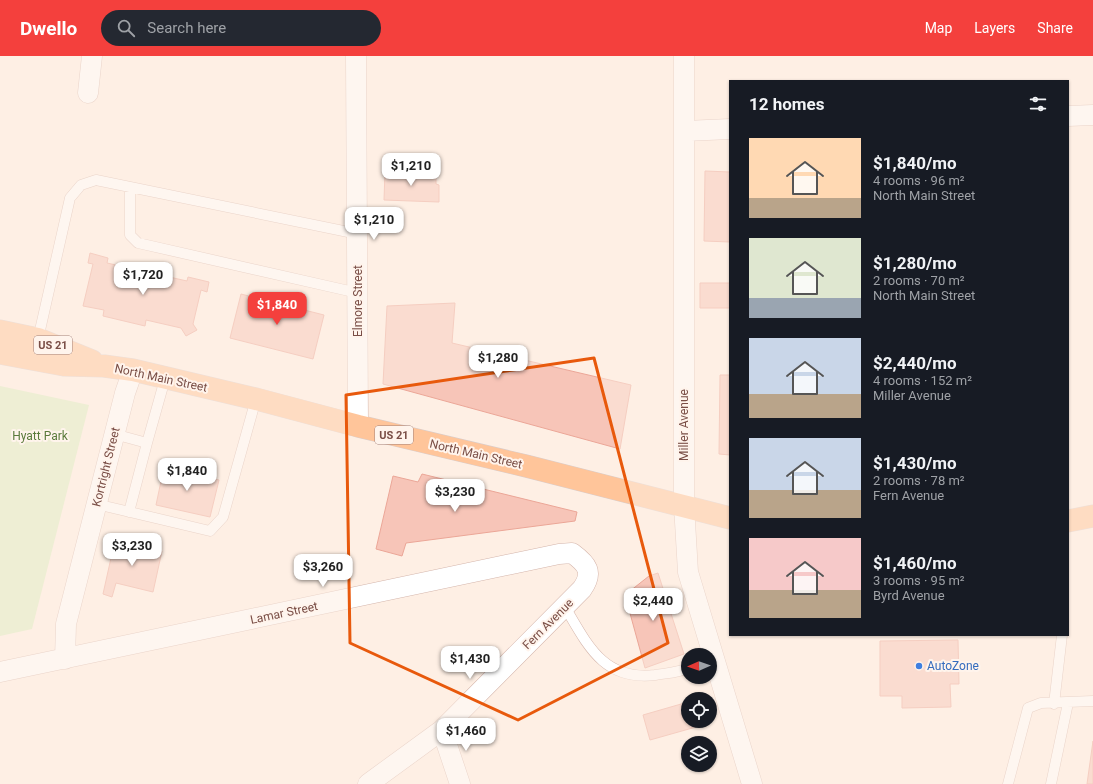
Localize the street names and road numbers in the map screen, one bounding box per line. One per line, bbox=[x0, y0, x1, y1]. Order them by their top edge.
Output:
street label: Elmore Street bbox=[351, 265, 365, 337]
road number: US 21 bbox=[34, 336, 72, 354]
street label: North Main Street bbox=[113, 361, 209, 395]
street label: Miller Avenue bbox=[677, 389, 691, 461]
street label: Kortright Street bbox=[89, 426, 123, 508]
road number: US 21 bbox=[375, 426, 413, 444]
street label: North Main Street bbox=[428, 437, 524, 471]
street label: Fern Avenue bbox=[520, 596, 576, 652]
street label: Lamar Street bbox=[249, 599, 319, 627]

